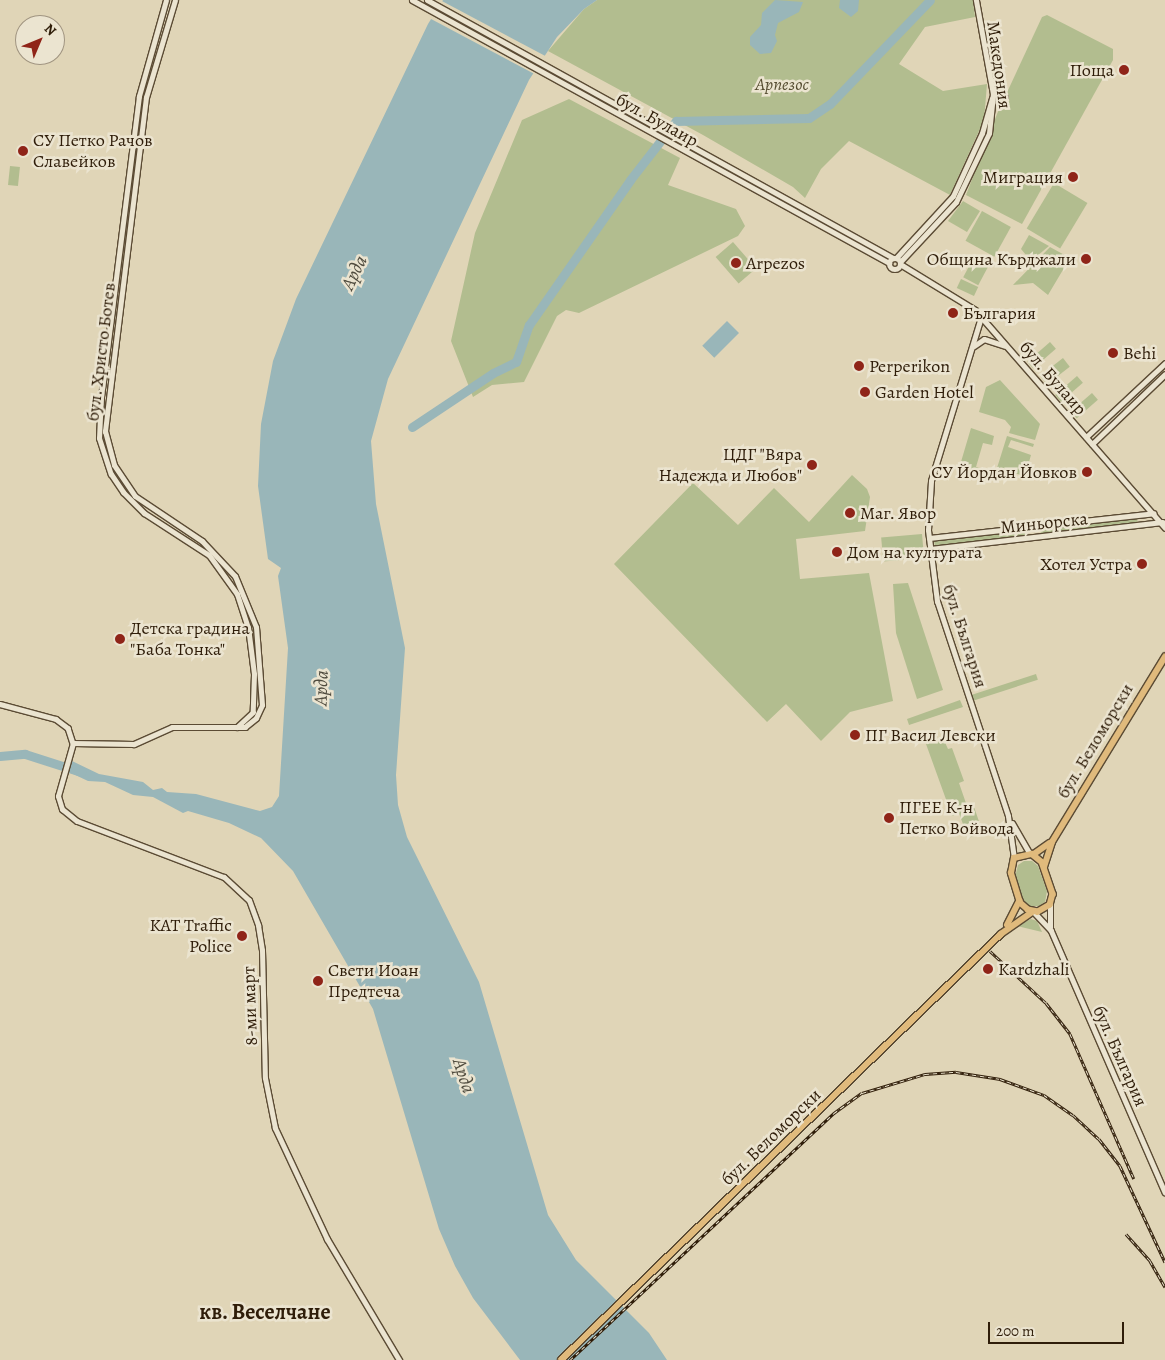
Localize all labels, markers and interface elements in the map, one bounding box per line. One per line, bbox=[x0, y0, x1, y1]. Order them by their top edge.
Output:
north arrow bbox=[15, 15, 65, 65]
text: N bbox=[40, 19, 61, 40]
street label: Македония bbox=[982, 20, 1016, 110]
place label: Поща bbox=[1069, 59, 1114, 81]
marker: Поща bbox=[1118, 64, 1130, 76]
park label: Арпезос bbox=[755, 73, 809, 95]
street label: бул. Булаир bbox=[612, 88, 702, 152]
place label: СУ Петко Рачов Славейков bbox=[33, 130, 153, 172]
marker: СУ Петко Рачов Славейков bbox=[17, 145, 29, 157]
place label: Миграция bbox=[983, 166, 1063, 188]
marker: Миграция bbox=[1067, 171, 1079, 183]
place label: Община Кърджали bbox=[927, 248, 1076, 270]
water label: Арда bbox=[337, 252, 373, 294]
place label: Arpezos bbox=[746, 252, 805, 274]
marker: Община Кърджали bbox=[1080, 253, 1092, 265]
marker: Arpezos bbox=[730, 257, 742, 269]
street label: бул. Христо Ботев bbox=[82, 281, 120, 423]
place label: България bbox=[963, 302, 1036, 324]
marker: България bbox=[947, 307, 959, 319]
street label: бул. Булаир bbox=[1015, 336, 1091, 420]
place label: Behi bbox=[1123, 342, 1156, 364]
marker: Behi bbox=[1107, 347, 1119, 359]
place label: Perperikon bbox=[869, 355, 950, 377]
marker: Perperikon bbox=[853, 360, 865, 372]
place label: Garden Hotel bbox=[875, 381, 974, 403]
marker: Garden Hotel bbox=[859, 386, 871, 398]
place label: ЦДГ "Вяра Надежда и Любов" bbox=[659, 444, 802, 486]
marker: ЦДГ "Вяра Надежда и Любов" bbox=[806, 459, 818, 471]
place label: СУ Йордан Йовков bbox=[931, 461, 1077, 483]
marker: СУ Йордан Йовков bbox=[1081, 466, 1093, 478]
place label: Маг. Явор bbox=[860, 502, 936, 524]
marker: Маг. Явор bbox=[844, 507, 856, 519]
street label: Миньорска bbox=[999, 508, 1089, 538]
place label: Дом на културата bbox=[847, 541, 982, 563]
marker: Дом на културата bbox=[831, 546, 843, 558]
place label: Хотел Устра bbox=[1040, 553, 1132, 575]
marker: Хотел Устра bbox=[1136, 558, 1148, 570]
street label: бул. България bbox=[938, 581, 992, 691]
place label: Детска градина "Баба Тонка" bbox=[130, 618, 250, 660]
marker: Детска градина "Баба Тонка" bbox=[114, 633, 126, 645]
water label: Арда bbox=[310, 670, 334, 706]
street label: бул. Беломорски bbox=[1052, 679, 1138, 803]
place label: ПГ Васил Левски bbox=[865, 724, 996, 746]
marker: ПГ Васил Левски bbox=[849, 729, 861, 741]
place label: ПГЕЕ К-н Петко Войвода bbox=[899, 797, 1014, 840]
marker: ПГЕЕ К-н Петко Войвода bbox=[883, 812, 895, 824]
place label: KAT Traffic Police bbox=[150, 915, 232, 958]
marker: KAT Traffic Police bbox=[236, 930, 248, 942]
place label: Kardzhali bbox=[998, 958, 1070, 980]
place label: Свети Иоан Предтеча bbox=[328, 960, 419, 1002]
marker: Kardzhali bbox=[982, 963, 994, 975]
street label: 8-ми март bbox=[238, 966, 262, 1046]
marker: Свети Иоан Предтеча bbox=[312, 975, 324, 987]
street label: бул. България bbox=[1088, 1002, 1152, 1110]
water label: Арда bbox=[447, 1056, 479, 1096]
street label: бул. Беломорски bbox=[717, 1084, 825, 1190]
district label: кв. Веселчане bbox=[199, 1300, 331, 1326]
scale bar bbox=[990, 1312, 1126, 1344]
text: 200 m bbox=[996, 1321, 1035, 1341]

